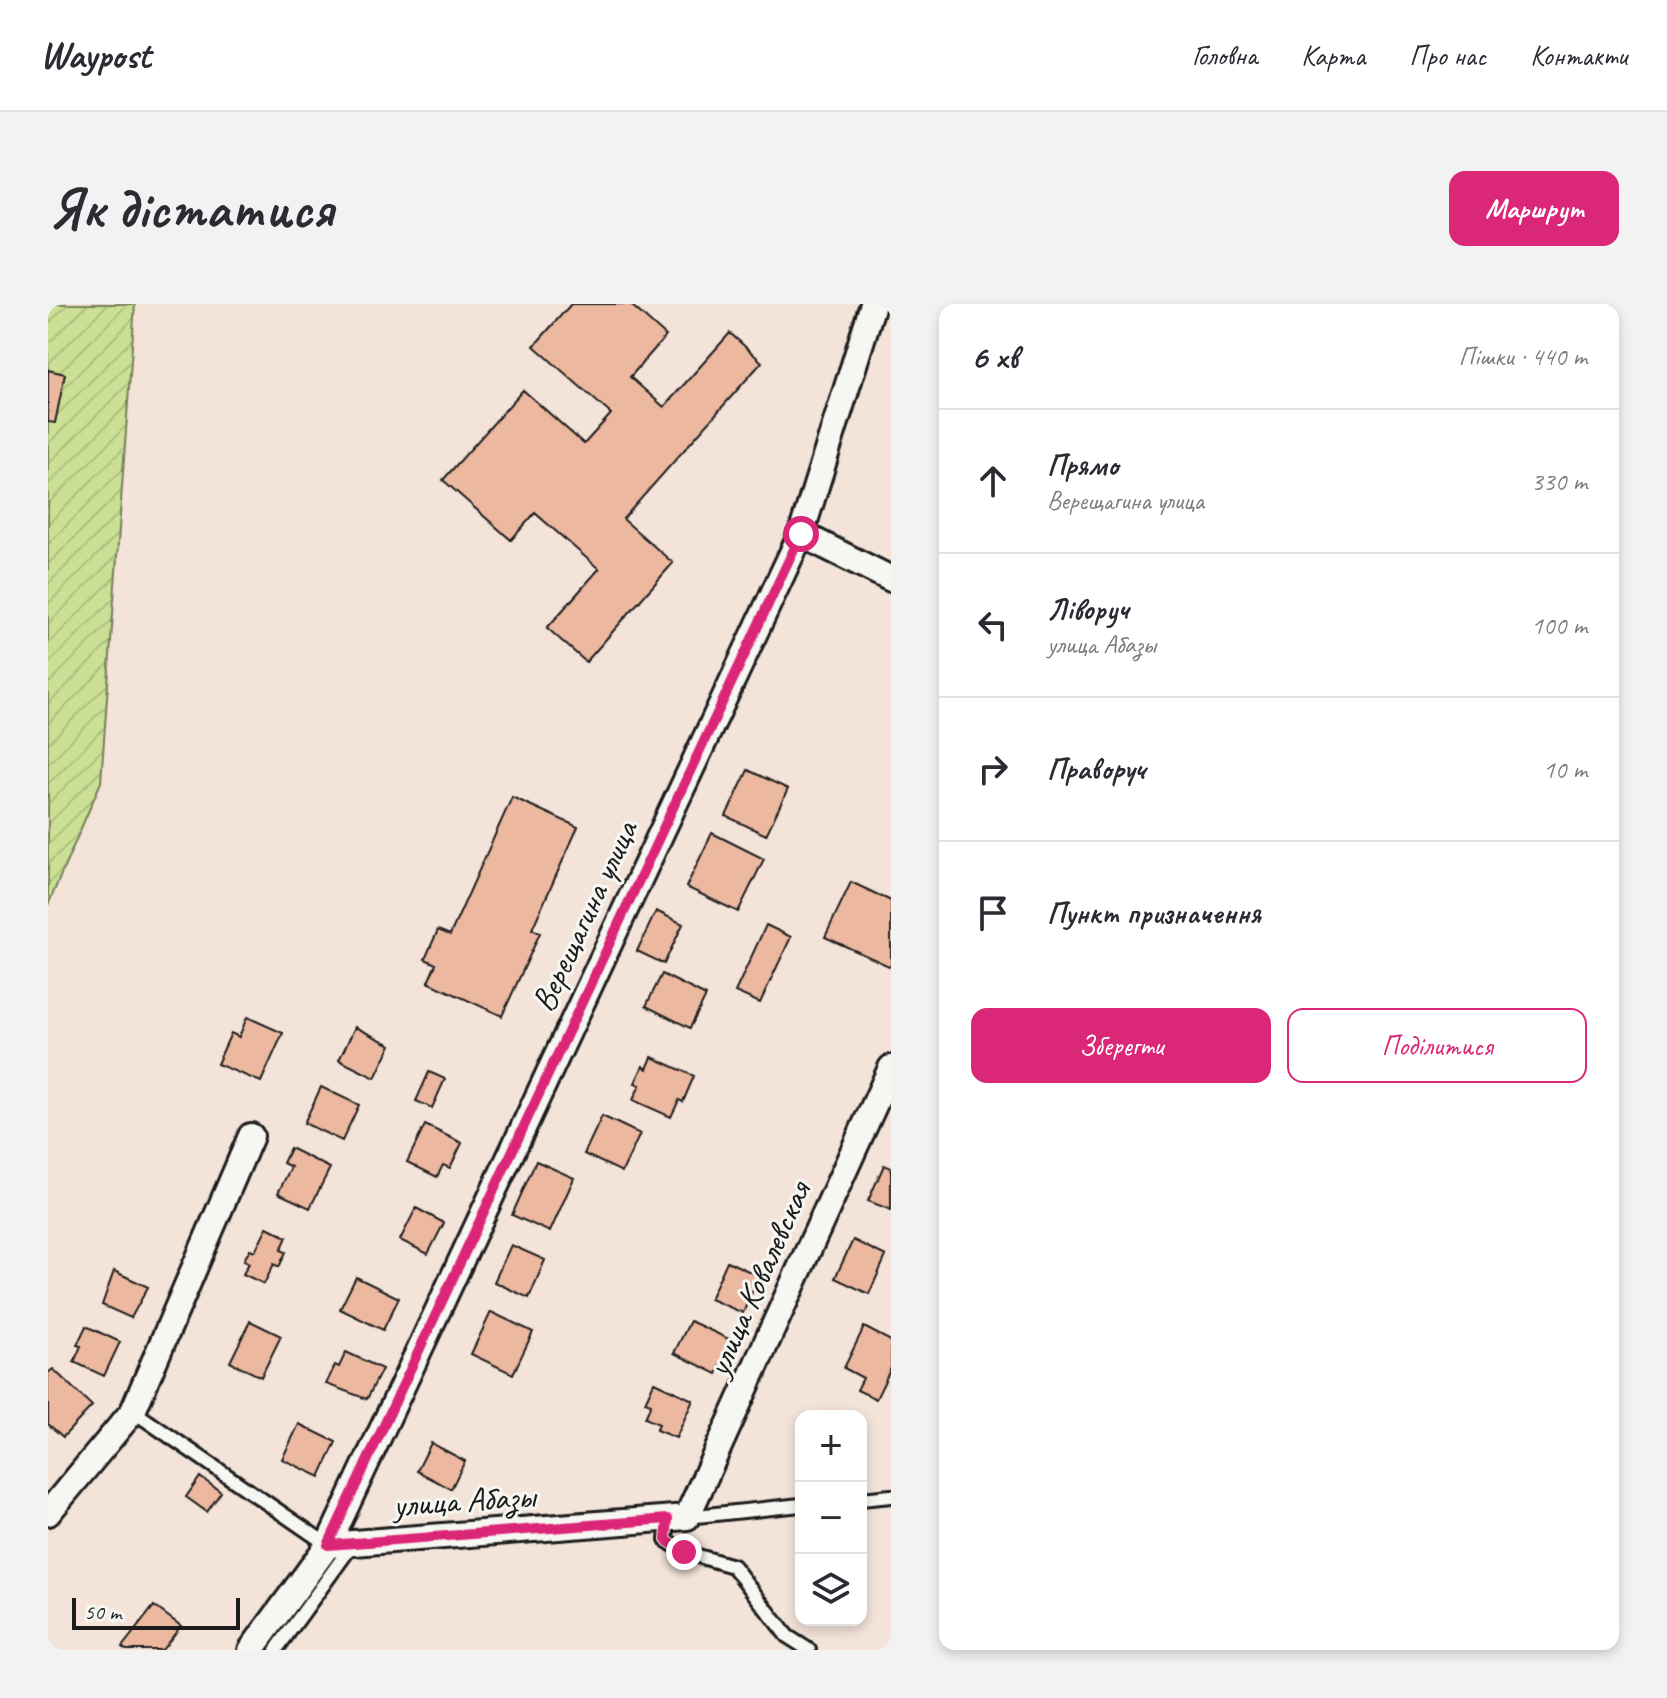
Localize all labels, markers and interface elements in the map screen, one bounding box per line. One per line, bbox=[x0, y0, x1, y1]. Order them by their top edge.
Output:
text: Waypost bbox=[40, 32, 151, 79]
text: Головна bbox=[1192, 38, 1257, 73]
text: Карта bbox=[1301, 38, 1365, 73]
text: Про нас bbox=[1409, 38, 1486, 73]
text: Контакти bbox=[1530, 38, 1627, 73]
button: Маршрут bbox=[1449, 171, 1619, 246]
text: Як дістатися bbox=[48, 173, 333, 244]
text: 6 хв bbox=[971, 335, 1018, 378]
text: Пішки · 440 m bbox=[1459, 340, 1587, 373]
text: Прямо bbox=[1047, 446, 1118, 484]
icon: ahead bbox=[971, 459, 1015, 503]
text: 330 m bbox=[1531, 465, 1587, 498]
text: Верещагина улица bbox=[1047, 484, 1204, 517]
route start bbox=[783, 516, 819, 552]
text: Ліворуч bbox=[1047, 590, 1128, 628]
icon: left bbox=[971, 603, 1015, 647]
text: 100 m bbox=[1531, 609, 1587, 642]
text: улица Абазы bbox=[1047, 628, 1156, 661]
icon: right bbox=[971, 747, 1015, 791]
text: Праворуч bbox=[1047, 750, 1145, 788]
text: 10 m bbox=[1543, 753, 1587, 786]
street label: Верещагина улица bbox=[521, 812, 648, 1018]
icon: arrive bbox=[971, 891, 1015, 935]
text: Пункт призначення bbox=[1047, 894, 1261, 932]
button: Зберегти bbox=[971, 1008, 1271, 1083]
button: Поділитися bbox=[1287, 1008, 1587, 1083]
street label: улица Ковалевская bbox=[695, 1173, 821, 1385]
map controls bbox=[795, 1410, 867, 1626]
button: + bbox=[795, 1410, 867, 1482]
street label: улица Абазы bbox=[389, 1473, 540, 1527]
button: − bbox=[795, 1482, 867, 1554]
route end bbox=[666, 1534, 702, 1570]
button: layers bbox=[795, 1554, 867, 1626]
scale bar bbox=[72, 1594, 240, 1630]
text: 50 m bbox=[84, 1598, 121, 1626]

